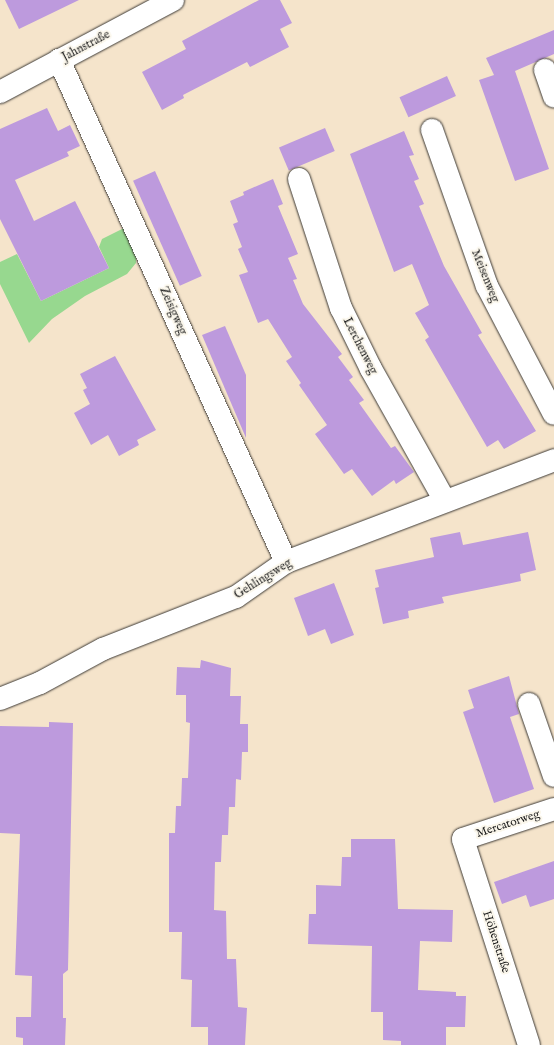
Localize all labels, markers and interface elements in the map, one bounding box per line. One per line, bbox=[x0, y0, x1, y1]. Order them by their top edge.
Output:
street label: Jahnstraße bbox=[60, 27, 112, 65]
street label: Meisenweg bbox=[468, 247, 502, 305]
street label: Zeisigweg bbox=[156, 285, 190, 337]
street label: Lerchenweg bbox=[340, 315, 380, 377]
street label: Gehlingsweg bbox=[232, 556, 294, 602]
street label: Mercatorweg bbox=[474, 807, 542, 841]
street label: Höhenstraße bbox=[479, 909, 513, 975]

